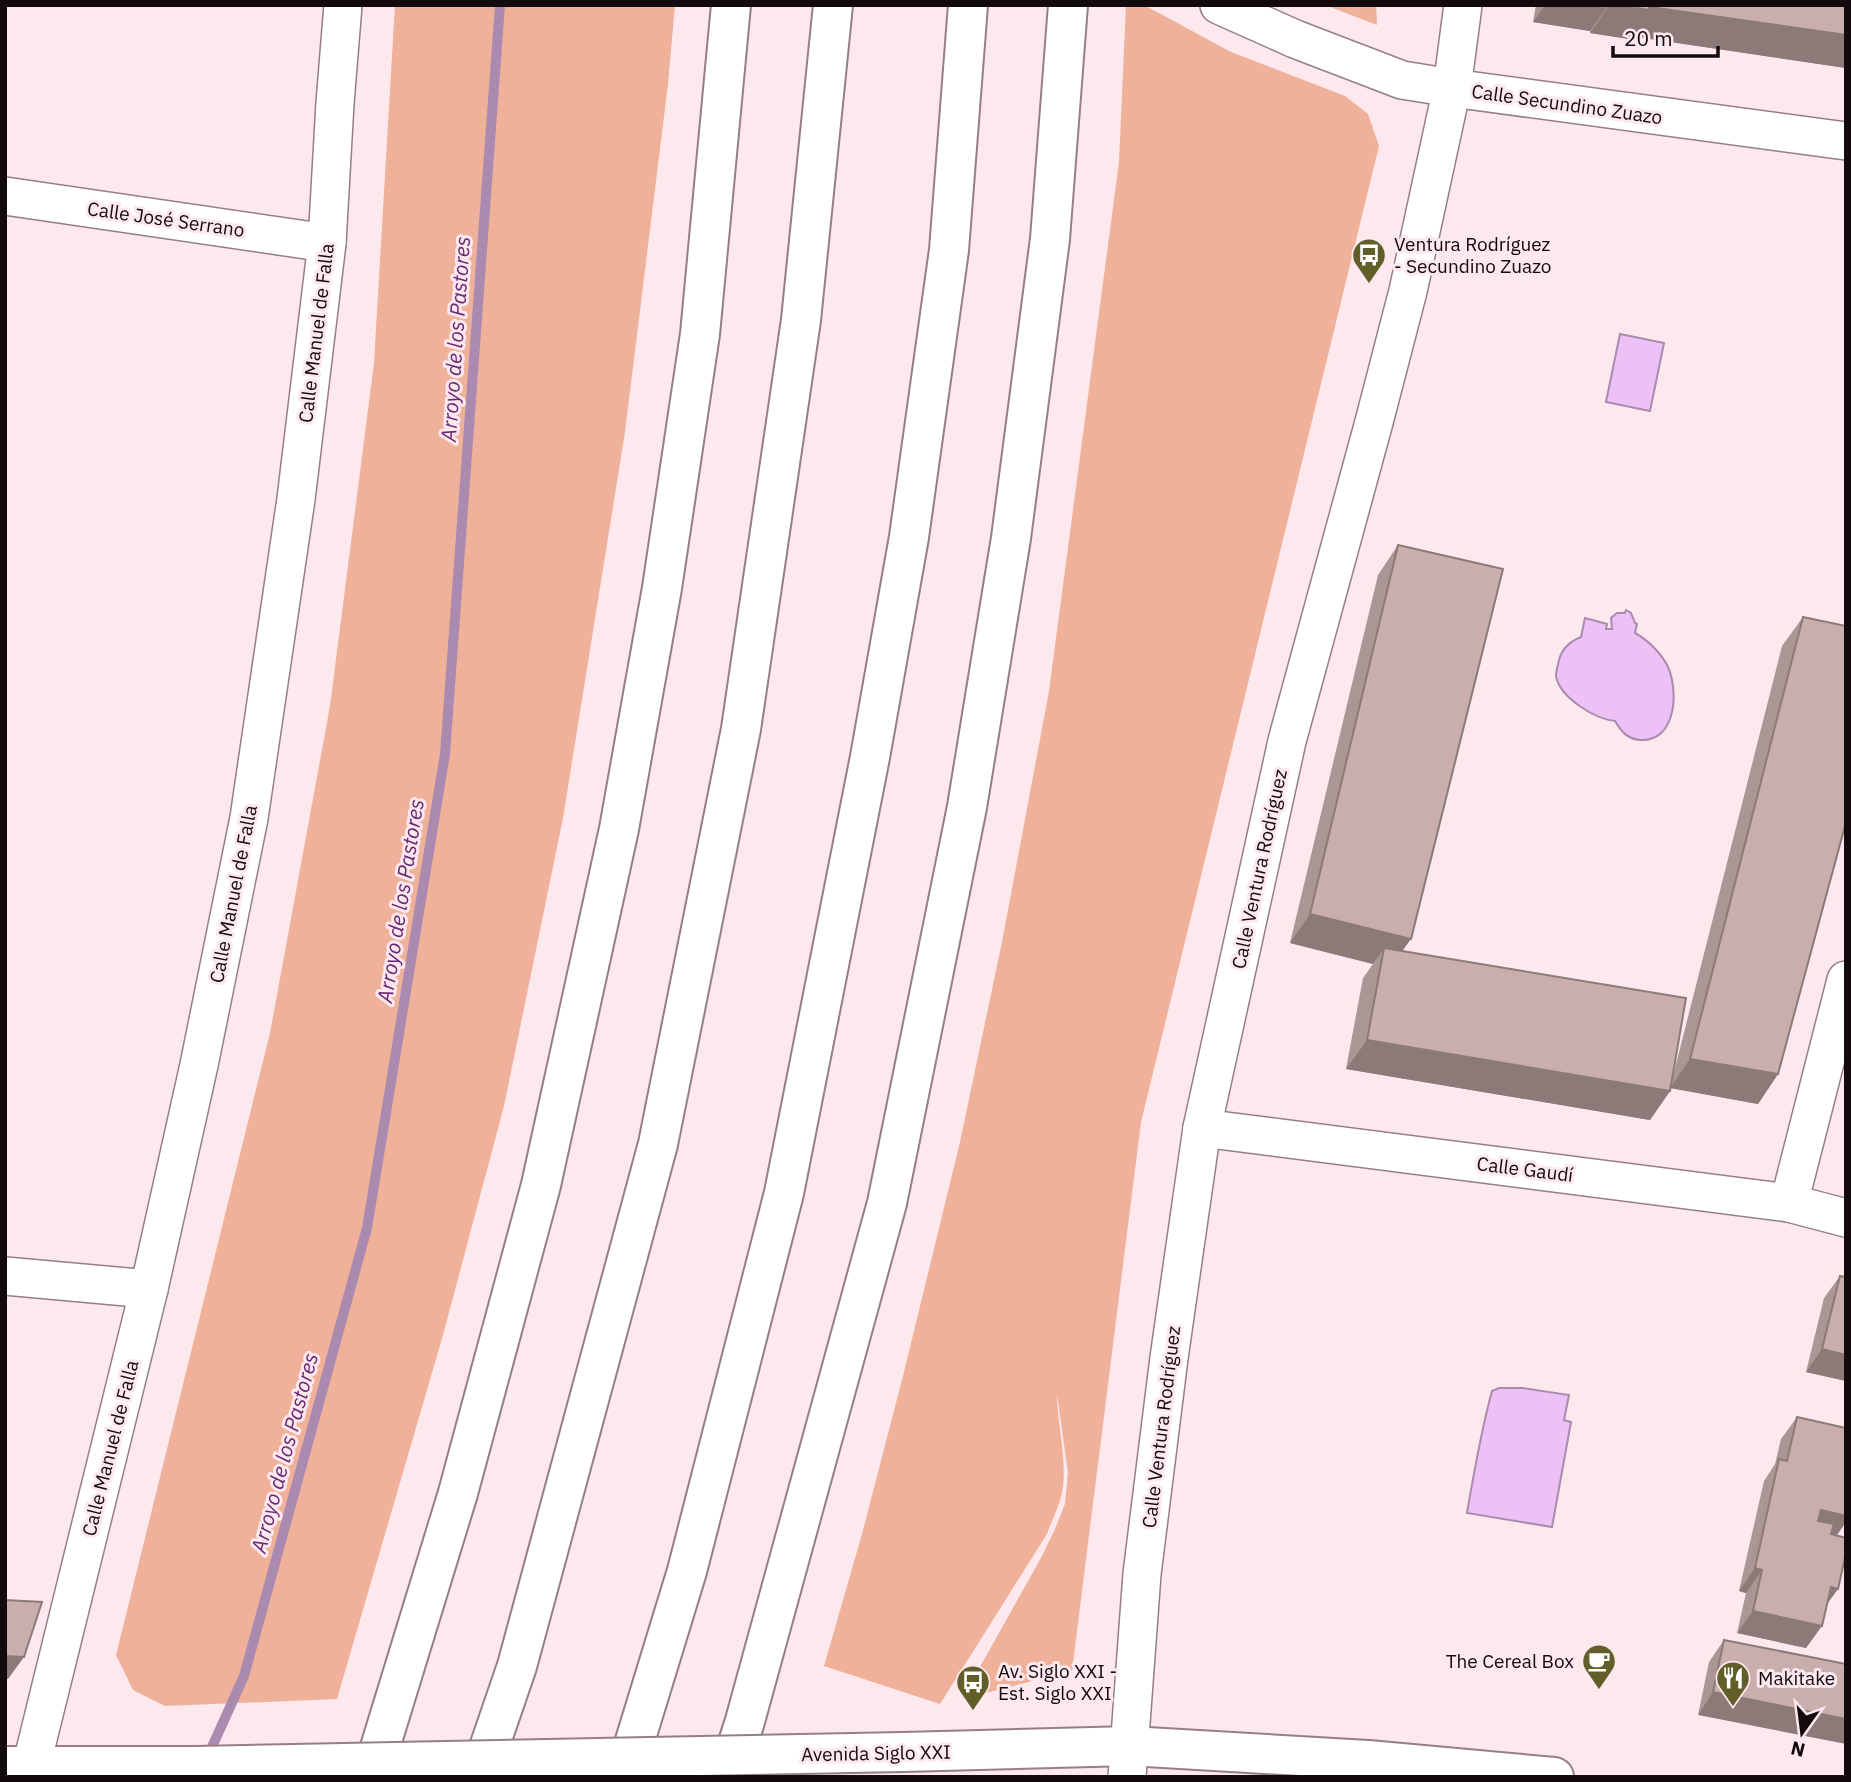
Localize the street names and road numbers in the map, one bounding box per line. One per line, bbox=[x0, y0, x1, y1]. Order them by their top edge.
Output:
street label: Calle Secundino Zuazo bbox=[1470, 79, 1664, 129]
street label: Calle José Serrano bbox=[86, 196, 246, 242]
street label: Calle Manuel de Falla bbox=[293, 242, 339, 424]
street label: Calle Ventura Rodríguez bbox=[1226, 767, 1292, 971]
street label: Calle Manuel de Falla bbox=[204, 803, 262, 985]
street label: Calle Gaudí bbox=[1475, 1151, 1575, 1187]
street label: Calle Ventura Rodríguez bbox=[1137, 1324, 1185, 1529]
street label: Calle Manuel de Falla bbox=[77, 1357, 143, 1539]
street label: Avenida Siglo XXI bbox=[801, 1740, 951, 1766]

